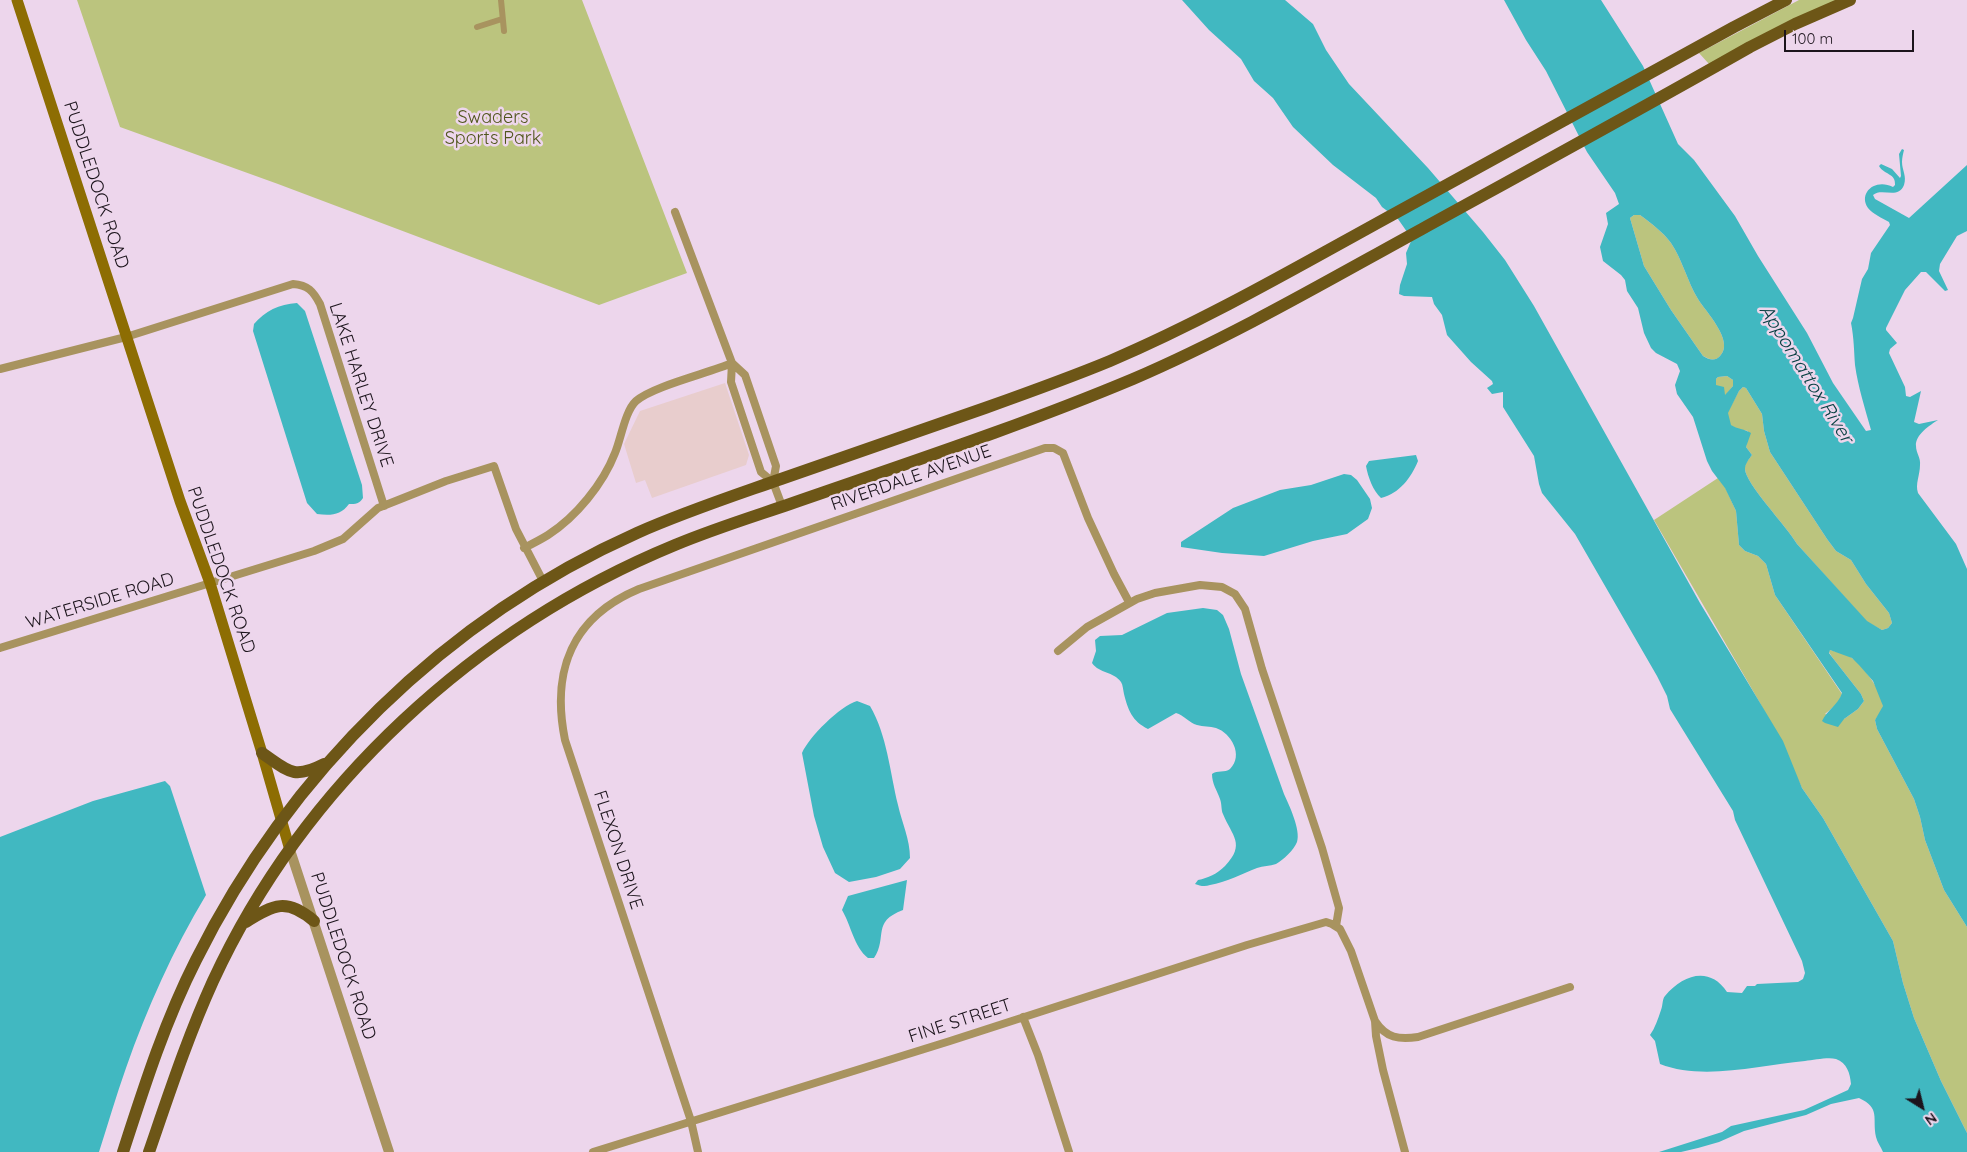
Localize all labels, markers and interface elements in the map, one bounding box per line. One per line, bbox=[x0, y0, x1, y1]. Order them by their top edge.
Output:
scale bar bbox=[1787, 20, 1917, 52]
text: 100 m bbox=[1792, 29, 1833, 48]
street label: PUDDLEDOCK ROAD bbox=[59, 98, 133, 272]
park label: Swaders Sports Park bbox=[445, 107, 541, 150]
street label: LAKE HARLEY DRIVE bbox=[324, 300, 398, 470]
water label: Appomattox River bbox=[1754, 301, 1858, 447]
street label: RIVERDALE AVENUE bbox=[828, 440, 994, 516]
street label: PUDDLEDOCK ROAD bbox=[182, 484, 260, 656]
street label: WATERSIDE ROAD bbox=[23, 568, 177, 634]
street label: FLEXON DRIVE bbox=[589, 788, 647, 912]
street label: PUDDLEDOCK ROAD bbox=[306, 869, 380, 1043]
street label: FINE STREET bbox=[906, 994, 1014, 1048]
north arrow bbox=[1897, 1082, 1947, 1132]
text: N bbox=[1921, 1109, 1940, 1129]

